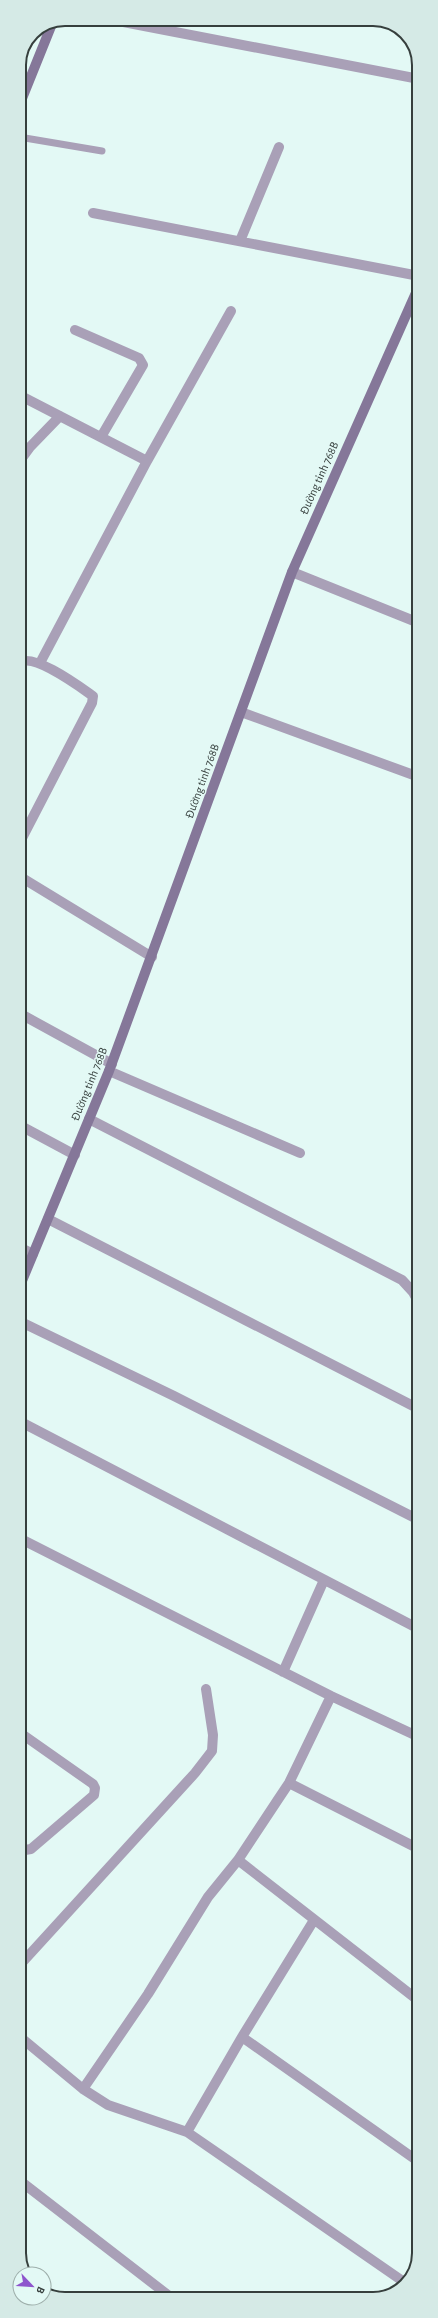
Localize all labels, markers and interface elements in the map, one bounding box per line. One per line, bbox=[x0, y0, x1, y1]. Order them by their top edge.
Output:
street label: Đường tỉnh 768B bbox=[298, 440, 340, 516]
street label: Đường tỉnh 768B bbox=[183, 742, 221, 820]
street label: Đường tỉnh 768B bbox=[69, 1045, 109, 1123]
north arrow bbox=[12, 2266, 52, 2306]
text: B bbox=[34, 2285, 47, 2296]

